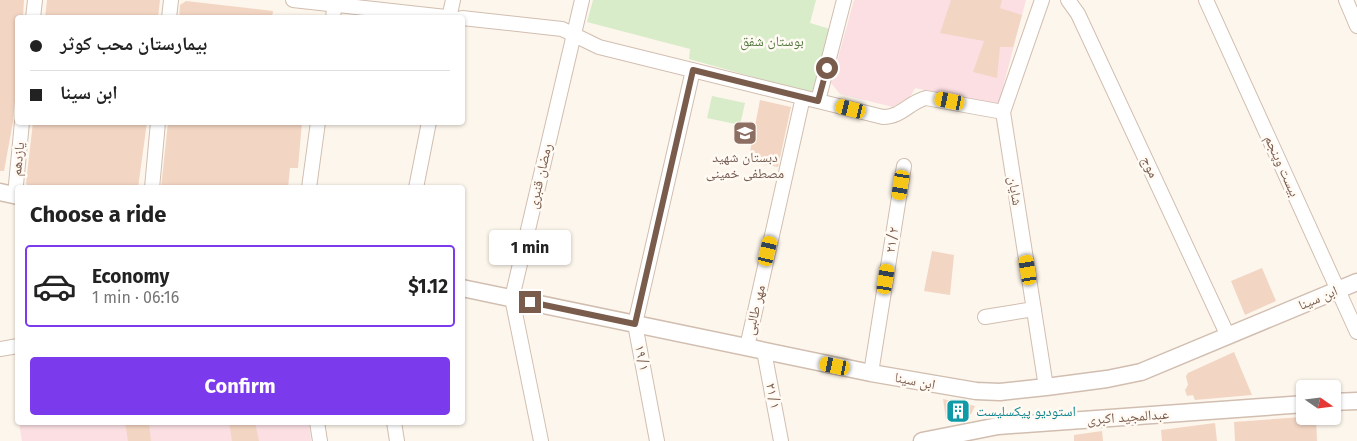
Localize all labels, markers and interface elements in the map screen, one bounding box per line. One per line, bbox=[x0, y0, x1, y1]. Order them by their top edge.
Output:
text: بیمارستان محب کوثر bbox=[60, 32, 207, 55]
park label: بوستان شفق bbox=[740, 33, 804, 51]
route start bbox=[816, 57, 838, 79]
text: ابن سینا bbox=[60, 81, 118, 104]
car bbox=[933, 91, 966, 111]
car bbox=[834, 98, 867, 120]
school or university icon: دبستان شهید مصطفی خمینی bbox=[732, 120, 758, 146]
street label: بیست وپنجم bbox=[1260, 133, 1303, 200]
street label: یازدهم bbox=[8, 141, 29, 177]
street label: رمضان قنبری bbox=[524, 142, 556, 210]
place label: دبستان شهید مصطفی خمینی bbox=[706, 149, 784, 182]
street label: موج bbox=[1137, 154, 1162, 181]
car bbox=[891, 169, 910, 201]
street label: شایان bbox=[1004, 175, 1026, 207]
text: Choose a ride bbox=[30, 201, 166, 228]
street label: ۲۱/۲ bbox=[882, 226, 902, 254]
callout: 1 min bbox=[489, 230, 571, 264]
car bbox=[757, 235, 778, 267]
text: 1 min bbox=[511, 238, 549, 257]
car bbox=[1018, 254, 1037, 286]
car bbox=[876, 263, 895, 295]
icon: car bbox=[32, 264, 77, 309]
text: Economy bbox=[92, 265, 169, 288]
text: $1.12 bbox=[408, 275, 448, 298]
street label: ابن سینا bbox=[1296, 282, 1340, 314]
street label: مهر طالبی bbox=[741, 283, 769, 337]
text: 1 min · 06:16 bbox=[92, 288, 179, 307]
route end bbox=[519, 291, 541, 313]
street label: ۱۹/۱ bbox=[631, 344, 653, 372]
car bbox=[818, 356, 851, 376]
button: Confirm bbox=[30, 357, 450, 415]
street label: ابن سینا bbox=[893, 369, 937, 393]
north arrow bbox=[1296, 380, 1341, 425]
map controls bbox=[1296, 380, 1341, 425]
street label: ۲۱/۱ bbox=[762, 382, 784, 410]
building icon: استودیو پیکسلیست bbox=[945, 398, 971, 424]
place label: استودیو پیکسلیست bbox=[976, 403, 1076, 420]
street label: عبدالمجید اکبری bbox=[1086, 406, 1170, 428]

